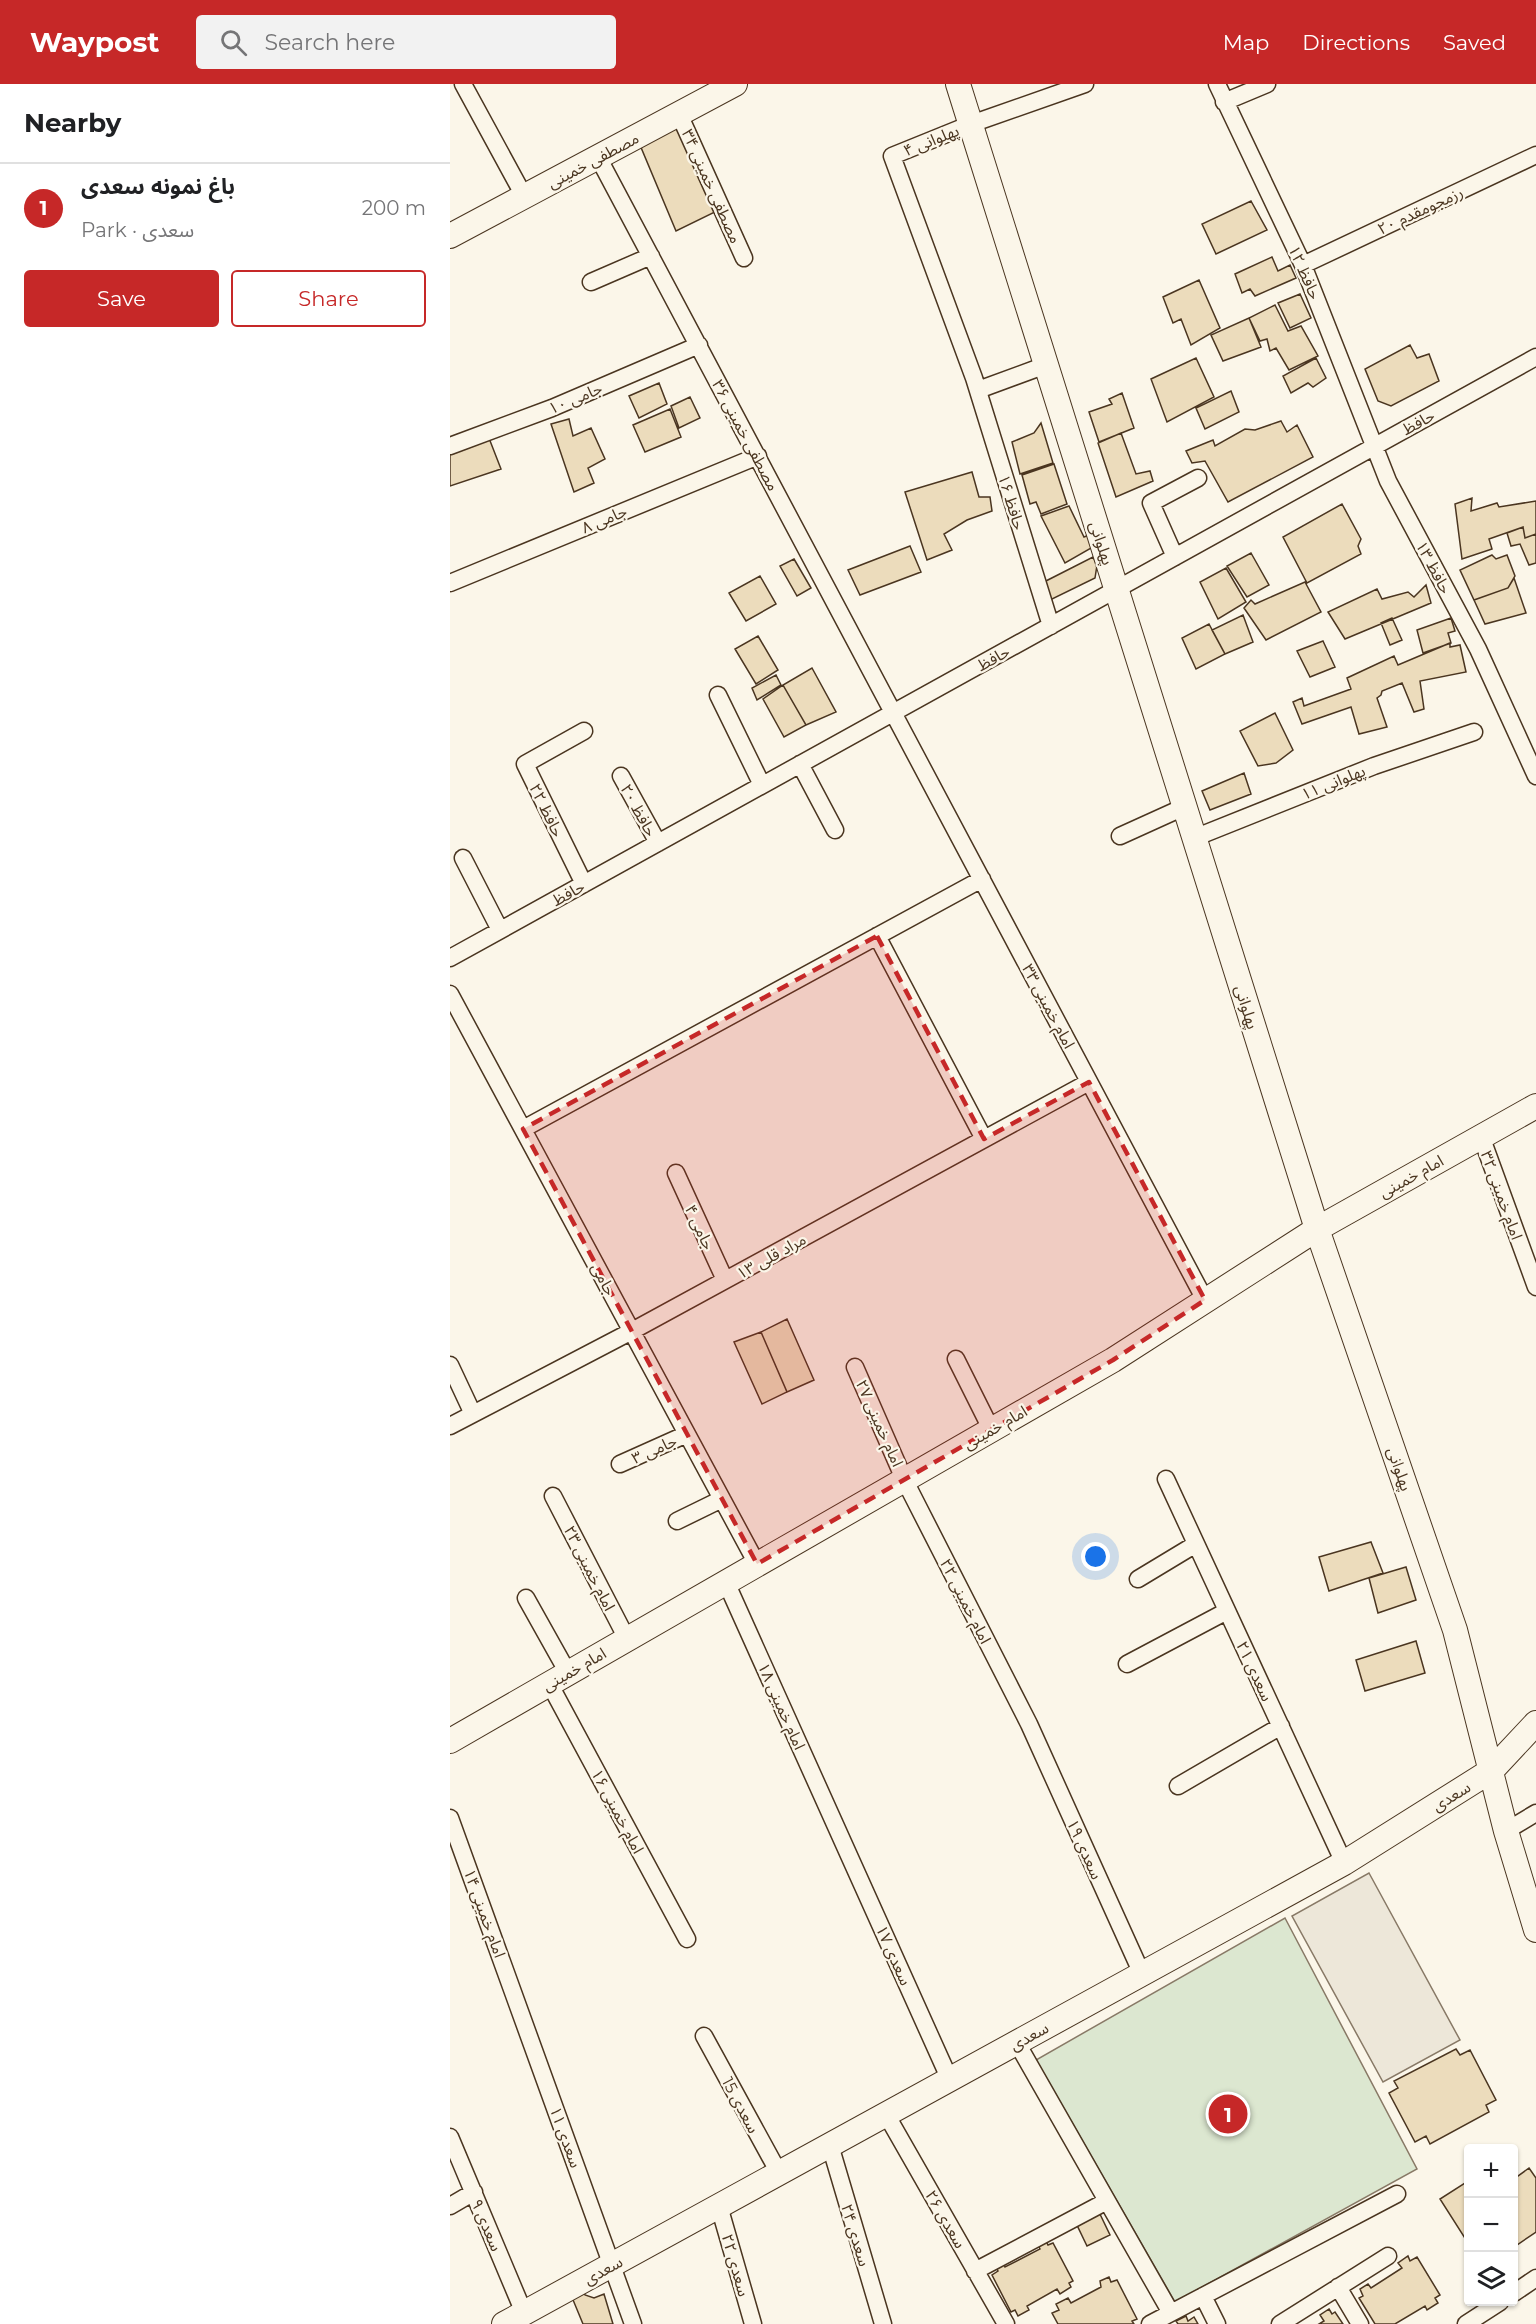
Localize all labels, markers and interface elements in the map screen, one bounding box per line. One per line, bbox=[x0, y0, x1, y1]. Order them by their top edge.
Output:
search box bbox=[196, 15, 616, 69]
text: Waypost bbox=[30, 25, 160, 59]
icon: search bbox=[217, 26, 250, 59]
text: Search here bbox=[265, 29, 395, 56]
text: Map bbox=[1223, 30, 1269, 55]
text: Directions bbox=[1302, 30, 1410, 55]
text: Saved bbox=[1443, 30, 1506, 55]
text: Nearby bbox=[24, 107, 121, 139]
street label: پهلوانی ۴ bbox=[901, 121, 962, 161]
street label: مصطفی خمینی ۳۴ bbox=[678, 126, 745, 246]
street label: مصطفی خمینی bbox=[544, 128, 642, 192]
text: باغ نمونه سعدی bbox=[81, 173, 235, 200]
street label: رزمجومقدم ۲۰ bbox=[1374, 182, 1467, 241]
text: 1 bbox=[40, 196, 47, 220]
text: 200 m bbox=[362, 196, 426, 220]
text: Park · سعدی bbox=[81, 218, 194, 242]
street label: حافظ ۱۲ bbox=[1284, 242, 1325, 302]
button: Save bbox=[24, 270, 219, 327]
button: Share bbox=[231, 270, 426, 327]
street label: مصطفی خمینی ۳۶ bbox=[708, 376, 783, 494]
street label: جامی ۱۰ bbox=[545, 379, 605, 418]
street label: حافظ bbox=[1399, 406, 1438, 439]
street label: حافظ ۱۶ bbox=[994, 472, 1029, 532]
street label: جامی ۸ bbox=[579, 501, 630, 538]
street label: پهلوانی bbox=[1084, 519, 1118, 568]
street label: حافظ ۱۳ bbox=[1412, 538, 1455, 597]
street label: حافظ bbox=[974, 642, 1013, 675]
street label: پهلوانی ۱۱ bbox=[1298, 761, 1369, 805]
street label: حافظ ۲۲ bbox=[526, 780, 568, 840]
street label: حافظ ۲۰ bbox=[616, 781, 661, 840]
street label: حافظ bbox=[549, 877, 588, 910]
street label: امام خمینی ۳۳ bbox=[1016, 961, 1079, 1053]
street label: پهلوانی bbox=[1230, 983, 1262, 1032]
street label: امام خمینی ۳۲ bbox=[1474, 1148, 1526, 1243]
street label: امام خمینی bbox=[1376, 1151, 1448, 1205]
street label: جامی ۴ bbox=[681, 1202, 718, 1253]
street label: مراد قلی ۱۳ bbox=[733, 1230, 809, 1283]
street label: جامی bbox=[587, 1260, 620, 1299]
street label: امام خمینی ۲۷ bbox=[849, 1377, 907, 1471]
street label: امام خمینی bbox=[960, 1402, 1032, 1456]
street label: جامی ۳ bbox=[629, 1431, 680, 1468]
street label: پهلوانی bbox=[1382, 1445, 1416, 1494]
street label: امام خمینی ۲۳ bbox=[557, 1522, 619, 1615]
your location bbox=[1081, 1542, 1110, 1571]
street label: امام خمینی ۲۲ bbox=[933, 1555, 995, 1648]
street label: سعدی ۲۱ bbox=[1232, 1638, 1277, 1704]
street label: امام خمینی bbox=[539, 1644, 611, 1698]
street label: امام خمینی ۱۸ bbox=[751, 1660, 809, 1754]
street label: امام خمینی ۱۶ bbox=[585, 1766, 648, 1858]
street label: سعدی bbox=[1429, 1777, 1474, 1815]
street label: سعدی ۱۹ bbox=[1063, 1816, 1106, 1882]
street label: امام خمینی ۱۴ bbox=[457, 1866, 509, 1961]
street label: سعدی ۱۷ bbox=[872, 1922, 915, 1988]
street label: سعدی bbox=[1006, 2018, 1052, 2055]
street label: سعدی 15 bbox=[718, 2074, 763, 2136]
pin: 1 bbox=[1208, 2092, 1248, 2136]
street label: سعدی ۱۱ bbox=[546, 2104, 585, 2171]
map controls bbox=[1464, 2144, 1518, 2306]
button: + bbox=[1464, 2144, 1518, 2198]
street label: سعدی ۲۶ bbox=[921, 2187, 970, 2252]
street label: سعدی ۹ bbox=[467, 2196, 506, 2254]
button: − bbox=[1464, 2198, 1518, 2252]
street label: سعدی ۲۴ bbox=[837, 2202, 874, 2269]
street label: سعدی ۲۲ bbox=[718, 2232, 753, 2299]
street label: سعدی bbox=[580, 2252, 626, 2289]
button: layers bbox=[1464, 2252, 1518, 2306]

